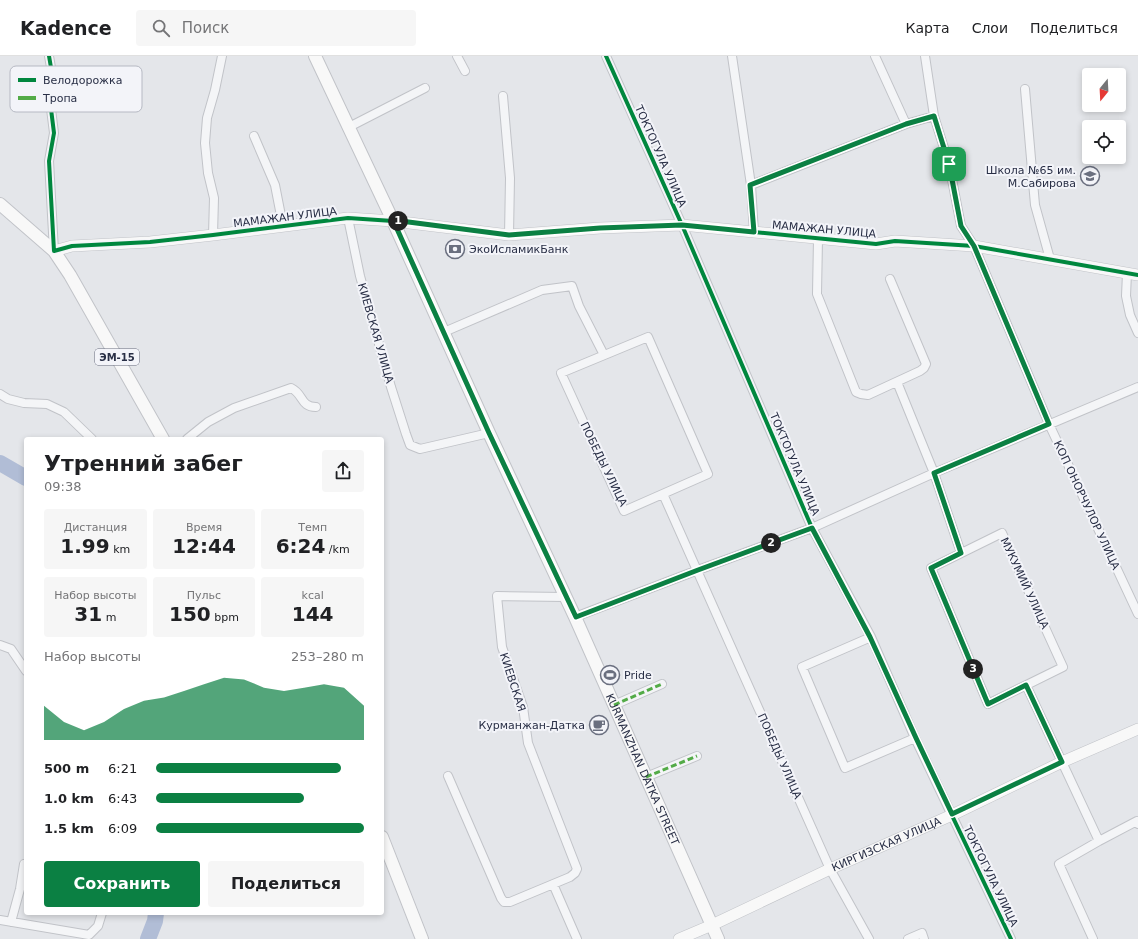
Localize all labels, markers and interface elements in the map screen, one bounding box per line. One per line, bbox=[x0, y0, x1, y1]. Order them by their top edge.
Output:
search box bbox=[136, 10, 416, 46]
text: Kadence bbox=[20, 17, 112, 39]
icon: search bbox=[150, 17, 172, 39]
text: Поиск bbox=[182, 19, 229, 37]
text: Карта bbox=[906, 20, 950, 36]
text: Слои bbox=[972, 20, 1008, 36]
text: Поделиться bbox=[1030, 20, 1118, 36]
legend bbox=[10, 66, 142, 112]
north arrow bbox=[1082, 68, 1126, 112]
map controls bbox=[1082, 68, 1126, 164]
text: Велодорожка bbox=[43, 74, 122, 87]
text: Тропа bbox=[42, 92, 77, 105]
street label: ТОКТОГУЛА УЛИЦА bbox=[632, 102, 689, 210]
button: locate bbox=[1082, 120, 1126, 164]
pin bbox=[932, 147, 966, 181]
icon: arrive bbox=[938, 153, 960, 175]
place label: Школа №65 им. М.Сабирова bbox=[986, 164, 1076, 190]
school or university icon: Школа №65 им. М.Сабирова bbox=[1079, 165, 1101, 187]
street label: МАМАЖАН УЛИЦА bbox=[232, 205, 338, 230]
pin: 1 bbox=[388, 211, 408, 231]
text: 1 bbox=[394, 214, 402, 227]
street label: МАМАЖАН УЛИЦА bbox=[771, 218, 877, 241]
bank icon: ЭкоИсламикБанк bbox=[444, 238, 466, 260]
place label: ЭкоИсламикБанк bbox=[469, 243, 569, 256]
street label: КИЕВСКАЯ УЛИЦА bbox=[355, 281, 396, 385]
road number: ЭМ-15 bbox=[95, 349, 139, 365]
street label: ТОКТОГУЛА УЛИЦА bbox=[767, 410, 822, 518]
street label: ПОБЕДЫ УЛИЦА bbox=[577, 420, 630, 509]
street label: КОП ОНОРЧУЛОР УЛИЦА bbox=[1051, 439, 1122, 572]
button: share bbox=[322, 450, 364, 492]
text: Утренний забег bbox=[44, 451, 243, 476]
text: 09:38 bbox=[44, 479, 81, 494]
text: Дистанция bbox=[64, 521, 127, 534]
text: Время bbox=[186, 521, 222, 534]
text: Темп bbox=[298, 521, 327, 534]
pin: 2 bbox=[761, 533, 781, 553]
text: 1.99 bbox=[60, 534, 110, 558]
text: 12:44 bbox=[172, 534, 236, 558]
text: 6:24 bbox=[276, 534, 325, 558]
street label: МУКУМИЙ УЛИЦА bbox=[998, 535, 1052, 631]
text: 2 bbox=[767, 536, 775, 549]
text: km bbox=[110, 543, 130, 556]
text: /km bbox=[325, 543, 350, 556]
text: Набор высоты bbox=[54, 589, 136, 602]
text: Пульс bbox=[187, 589, 221, 602]
text: kcal bbox=[302, 589, 324, 602]
text: 31 bbox=[74, 602, 102, 626]
text: 150 bbox=[169, 602, 211, 626]
text: 144 bbox=[292, 602, 334, 626]
text: m bbox=[102, 611, 116, 624]
text: bpm bbox=[211, 611, 239, 624]
text: Набор высоты bbox=[44, 649, 141, 664]
text: 253–280 m bbox=[291, 649, 364, 664]
street label: КИЕВСКАЯ bbox=[497, 651, 528, 713]
pin: 3 bbox=[963, 659, 983, 679]
text: 3 bbox=[969, 662, 977, 675]
sports icon: Pride bbox=[599, 664, 621, 686]
place label: Pride bbox=[624, 669, 652, 682]
street label: KURMANZHAN DATKA STREET bbox=[603, 692, 682, 848]
street label: ПОБЕДЫ УЛИЦА bbox=[755, 711, 804, 802]
cafe icon: Курманжан-Датка bbox=[588, 714, 610, 736]
place label: Курманжан-Датка bbox=[479, 719, 585, 732]
text: 500 m bbox=[44, 761, 89, 776]
text: 6:21 bbox=[108, 761, 137, 776]
text: 1.0 km bbox=[44, 791, 94, 806]
text: 6:43 bbox=[108, 791, 137, 806]
street label: КИРГИЗСКАЯ УЛИЦА bbox=[830, 814, 944, 874]
text: 1.5 km bbox=[44, 821, 94, 836]
text: 6:09 bbox=[108, 821, 137, 836]
street label: ТОКТОГУЛА УЛИЦА bbox=[960, 823, 1021, 929]
button: Сохранить bbox=[44, 861, 200, 907]
button: Поделиться bbox=[208, 861, 364, 907]

